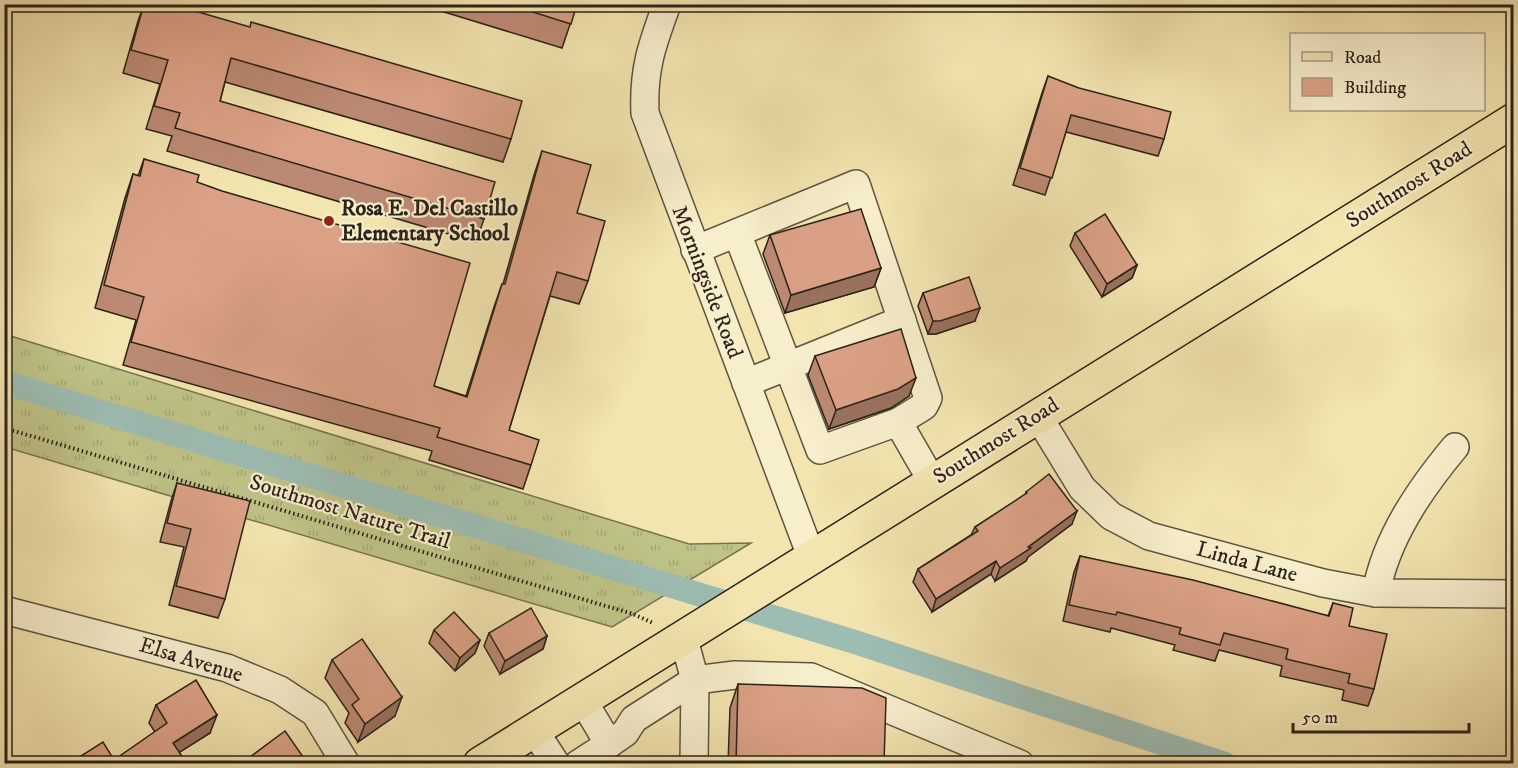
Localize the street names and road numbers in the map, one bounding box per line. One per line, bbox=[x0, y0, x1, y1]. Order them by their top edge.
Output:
street label: Southmost Road bbox=[1341, 136, 1477, 234]
street label: Morningside Road bbox=[665, 202, 749, 362]
street label: Southmost Road bbox=[928, 392, 1064, 490]
street label: Southmost Nature Trail bbox=[246, 469, 454, 556]
street label: Linda Lane bbox=[1193, 536, 1301, 588]
street label: Elsa Avenue bbox=[136, 631, 246, 689]

